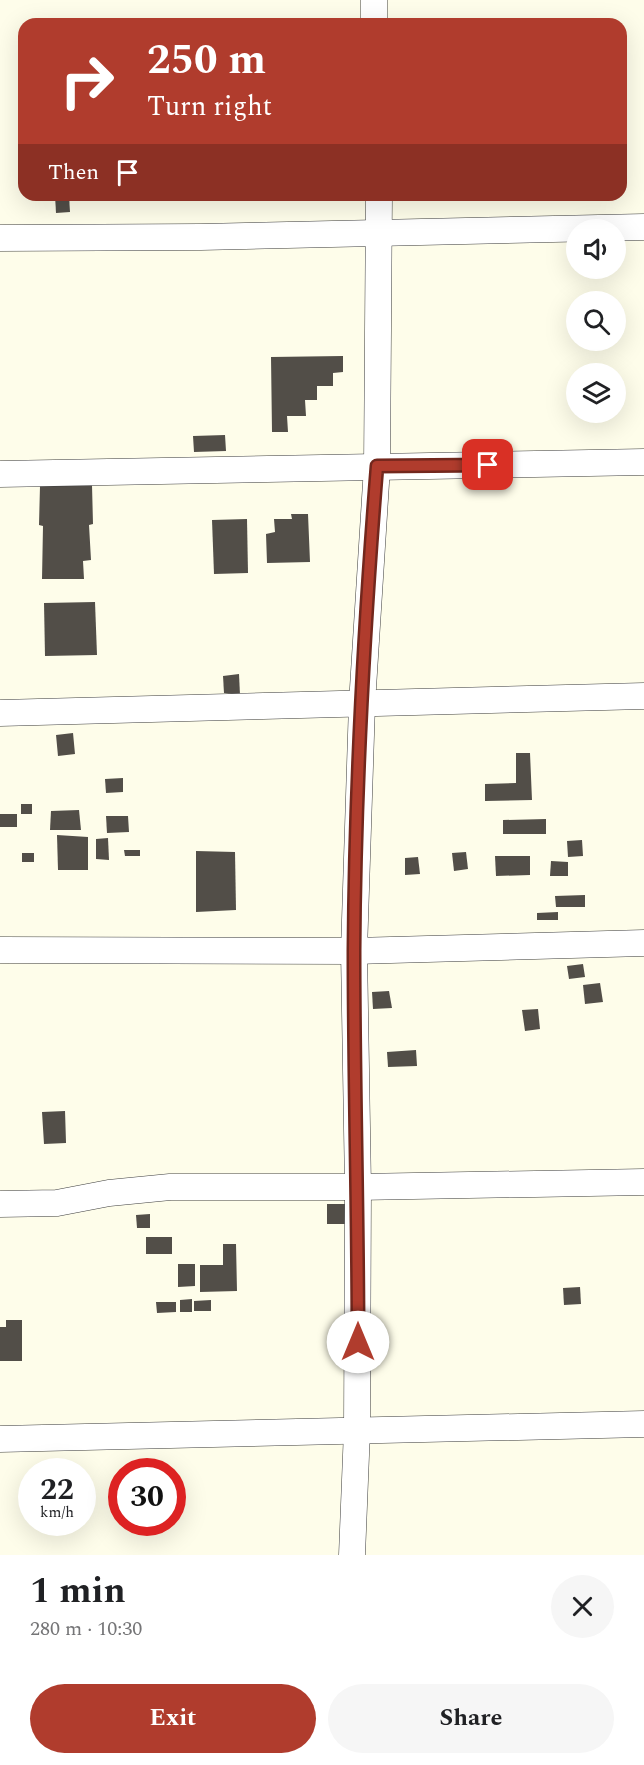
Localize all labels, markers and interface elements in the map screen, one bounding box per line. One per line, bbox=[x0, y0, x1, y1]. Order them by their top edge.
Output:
text: 250 m bbox=[147, 29, 266, 92]
icon: right bbox=[48, 42, 126, 120]
text: Turn right bbox=[147, 86, 272, 128]
text: Then bbox=[48, 156, 99, 189]
icon: arrive bbox=[111, 156, 144, 189]
map controls bbox=[566, 219, 626, 423]
button: sound bbox=[566, 219, 626, 279]
button: search bbox=[566, 291, 626, 351]
button: layers bbox=[566, 363, 626, 423]
pin bbox=[462, 439, 513, 490]
icon: arrive bbox=[471, 448, 504, 481]
position arrow bbox=[326, 1310, 390, 1374]
speed limit sign: 30 bbox=[108, 1458, 186, 1536]
text: 22 bbox=[40, 1467, 74, 1513]
text: km/h bbox=[40, 1501, 74, 1524]
text: 1 min bbox=[30, 1564, 126, 1619]
button: close bbox=[551, 1575, 614, 1638]
text: 280 m · 10:30 bbox=[30, 1614, 142, 1644]
button: Exit bbox=[30, 1684, 316, 1753]
button: Share bbox=[328, 1684, 614, 1753]

